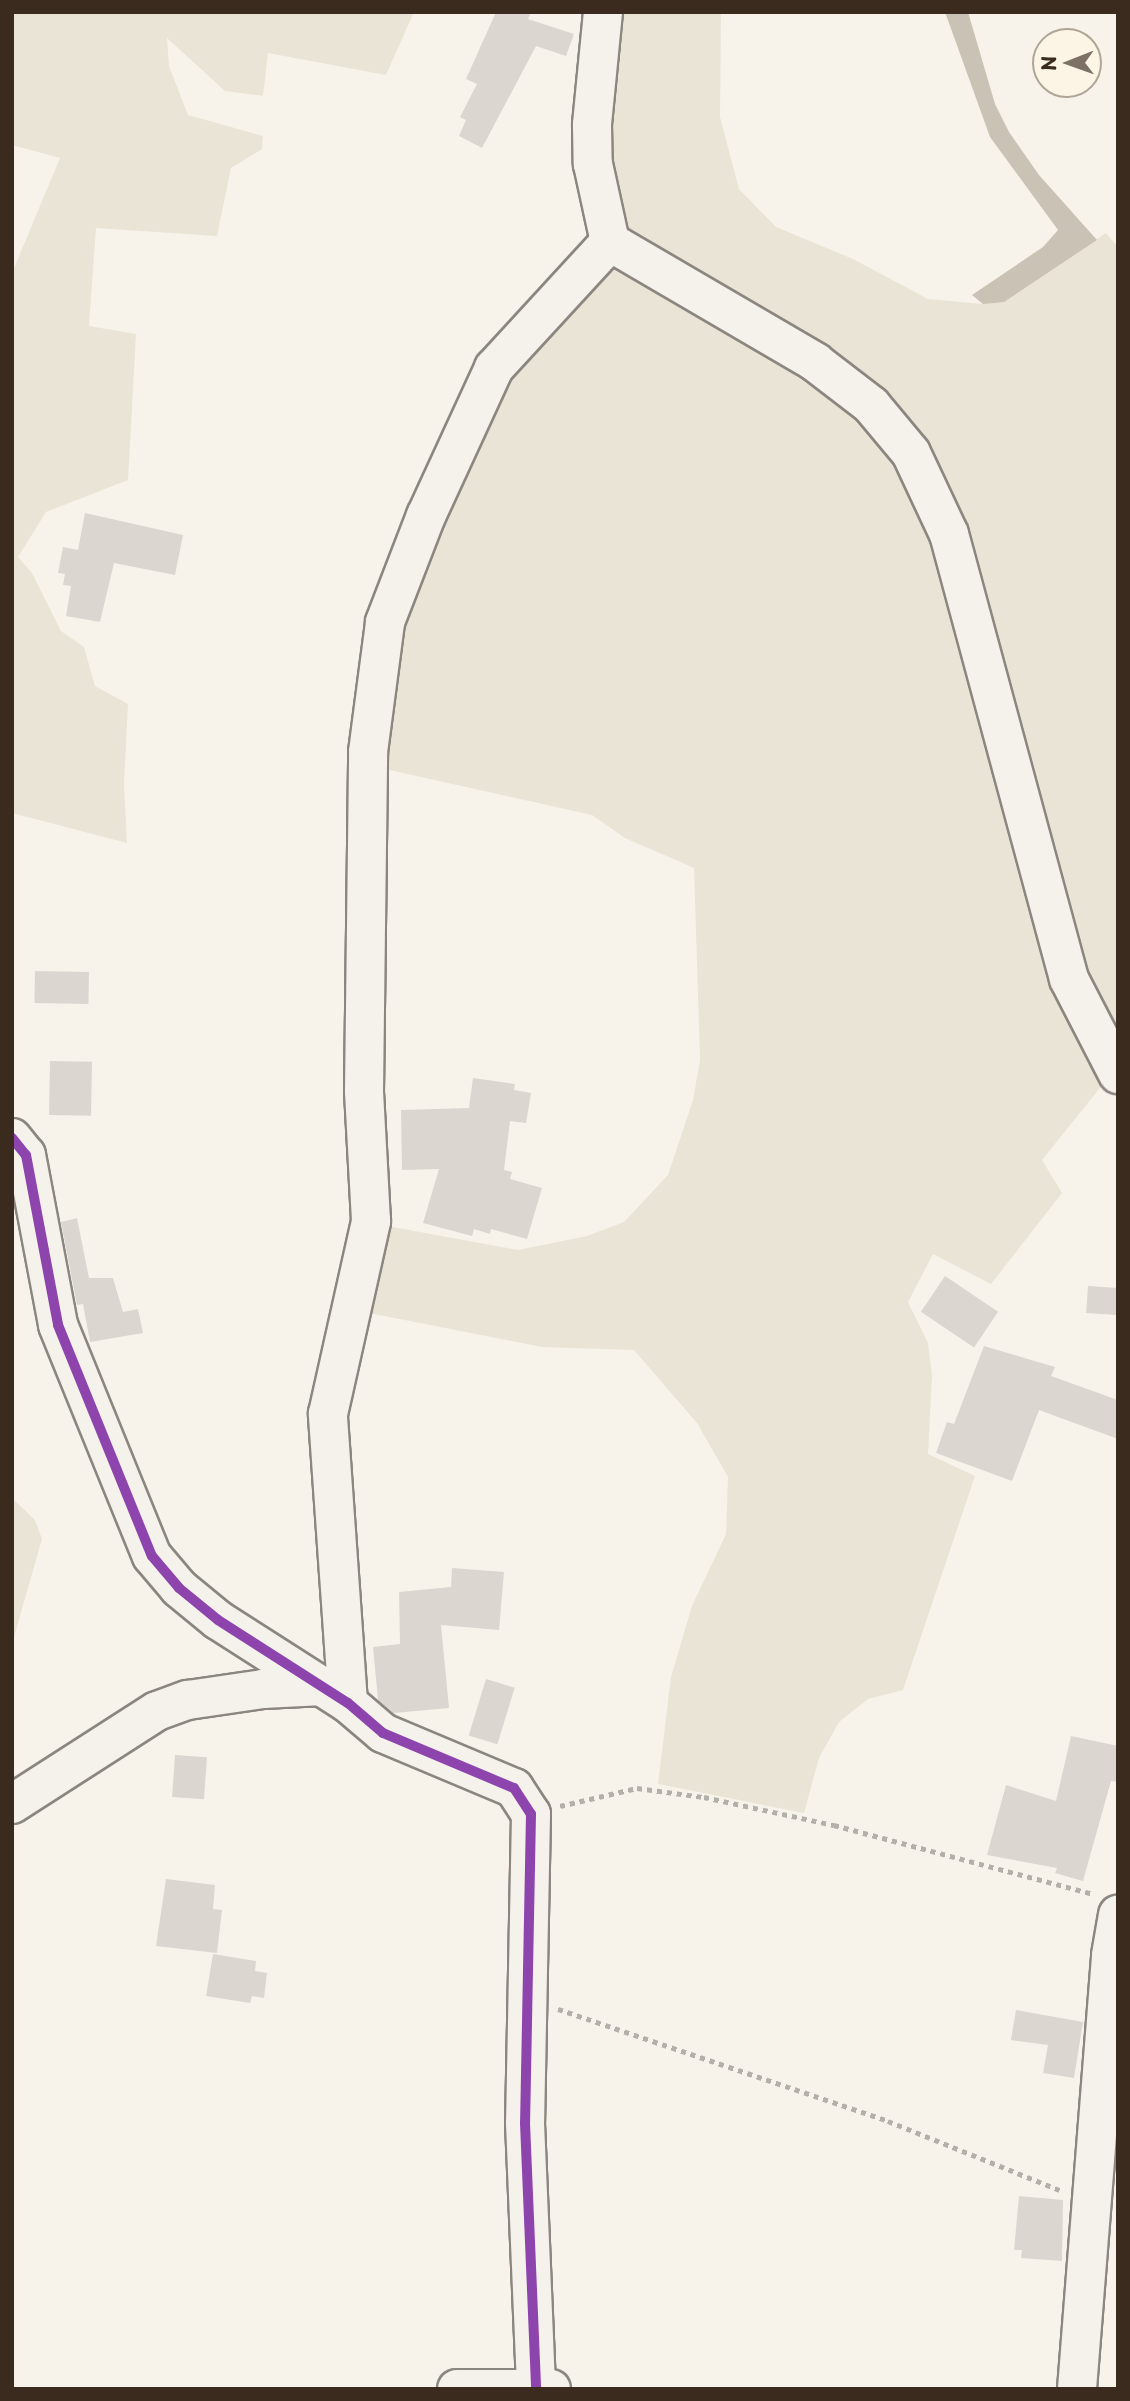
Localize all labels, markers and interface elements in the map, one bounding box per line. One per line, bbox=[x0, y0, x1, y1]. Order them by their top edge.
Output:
north arrow bbox=[1032, 28, 1102, 98]
text: N bbox=[1034, 56, 1062, 71]

